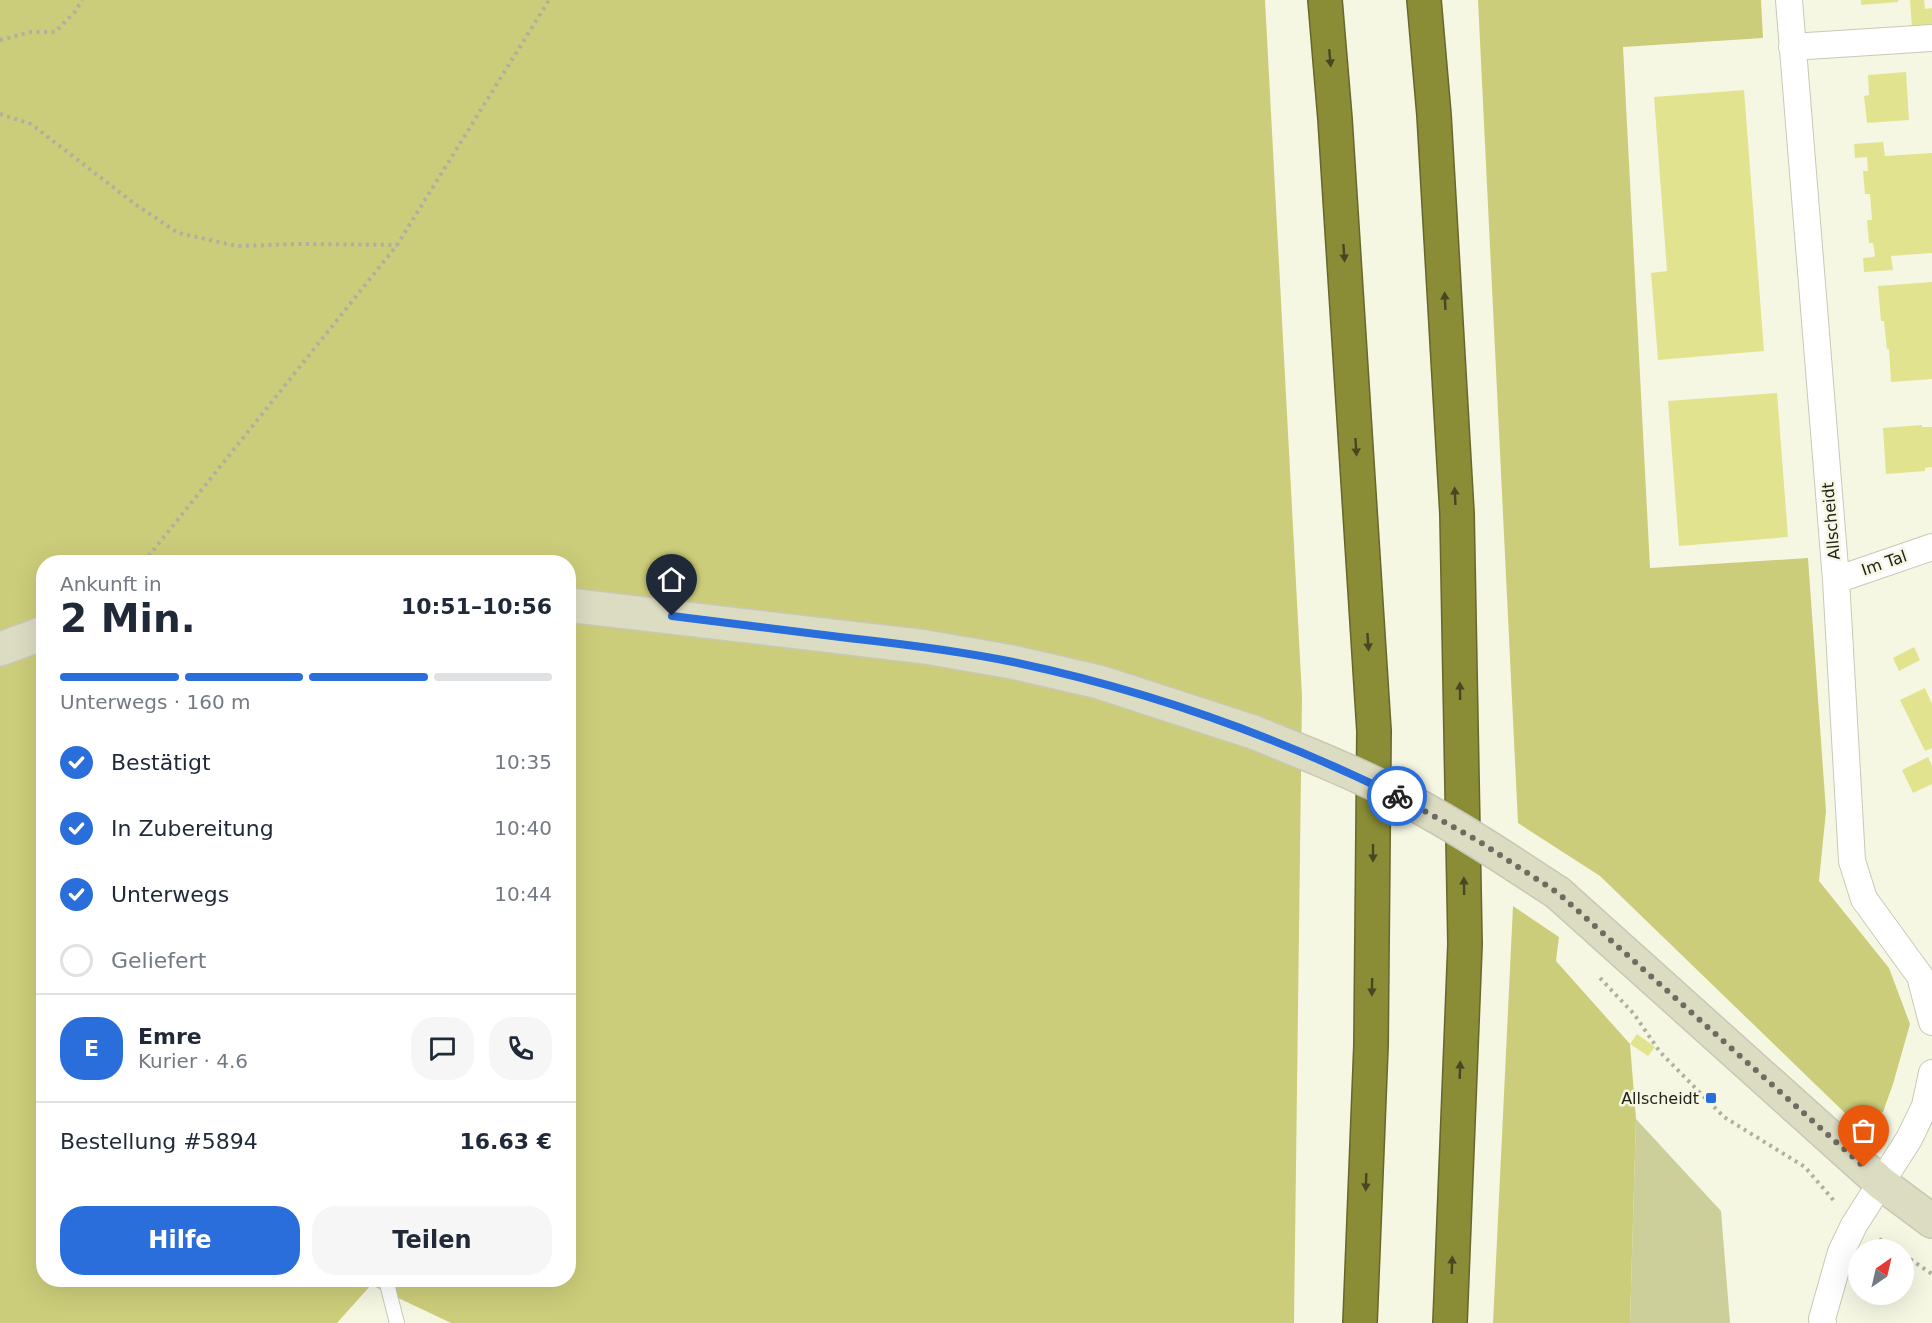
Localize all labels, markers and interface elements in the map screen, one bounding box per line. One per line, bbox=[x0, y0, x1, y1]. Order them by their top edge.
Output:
one-way arrow bbox=[1325, 49, 1335, 68]
one-way arrow bbox=[1339, 243, 1348, 262]
one-way arrow bbox=[1440, 291, 1449, 310]
one-way arrow bbox=[1351, 438, 1361, 457]
street label: Allscheidt bbox=[1818, 481, 1844, 561]
one-way arrow bbox=[1451, 486, 1460, 505]
street label: Im Tal bbox=[1859, 546, 1909, 580]
pin bbox=[646, 554, 697, 616]
icon: home bbox=[655, 563, 688, 596]
text: Ankunft in bbox=[60, 572, 162, 596]
text: 10:51–10:56 bbox=[401, 594, 552, 619]
text: 2 Min. bbox=[60, 596, 195, 641]
one-way arrow bbox=[1364, 633, 1373, 652]
one-way arrow bbox=[1455, 681, 1465, 700]
text: Unterwegs · 160 m bbox=[60, 690, 251, 714]
icon: check bbox=[60, 746, 93, 779]
text: Bestätigt bbox=[111, 750, 211, 775]
text: 10:35 bbox=[494, 750, 552, 774]
courier bbox=[1367, 766, 1427, 826]
icon: bike bbox=[1381, 780, 1414, 813]
icon: check bbox=[60, 812, 93, 845]
text: In Zubereitung bbox=[111, 816, 274, 841]
text: 10:40 bbox=[494, 816, 552, 840]
one-way arrow bbox=[1368, 843, 1378, 862]
one-way arrow bbox=[1459, 876, 1468, 895]
icon: check bbox=[60, 878, 93, 911]
text: Unterwegs bbox=[111, 882, 229, 907]
text: 10:44 bbox=[494, 882, 552, 906]
text: Geliefert bbox=[111, 948, 206, 973]
one-way arrow bbox=[1367, 978, 1377, 997]
button: chat bbox=[411, 1017, 474, 1080]
button: phone bbox=[489, 1017, 552, 1080]
text: Emre bbox=[138, 1024, 202, 1049]
text: E bbox=[84, 1036, 99, 1061]
text: Kurier · 4.6 bbox=[138, 1049, 248, 1073]
one-way arrow bbox=[1455, 1060, 1464, 1079]
place label: Allscheidt bbox=[1621, 1089, 1699, 1108]
marker: Allscheidt bbox=[1704, 1091, 1718, 1105]
pin bbox=[1838, 1105, 1889, 1167]
icon: bag bbox=[1847, 1114, 1880, 1147]
text: Bestellung #5894 bbox=[60, 1129, 258, 1154]
text: 16.63 € bbox=[459, 1129, 552, 1154]
one-way arrow bbox=[1361, 1173, 1370, 1192]
button: Hilfe bbox=[60, 1206, 300, 1275]
button: Teilen bbox=[312, 1206, 552, 1275]
north arrow bbox=[1848, 1239, 1914, 1305]
map controls bbox=[1848, 1239, 1914, 1305]
one-way arrow bbox=[1447, 1255, 1456, 1274]

